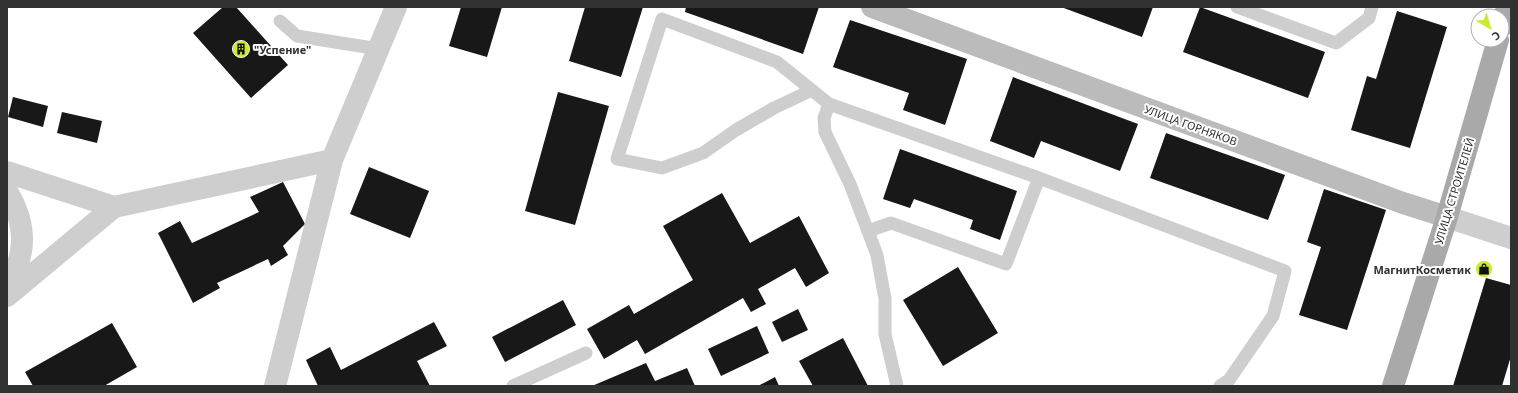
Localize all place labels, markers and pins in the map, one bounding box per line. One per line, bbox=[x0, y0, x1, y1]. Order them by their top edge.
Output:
building icon: "Успение" bbox=[231, 39, 251, 59]
place label: "Успение" bbox=[254, 42, 311, 57]
shop icon: МагнитКосметик bbox=[1474, 259, 1494, 279]
place label: МагнитКосметик bbox=[1373, 262, 1471, 277]

